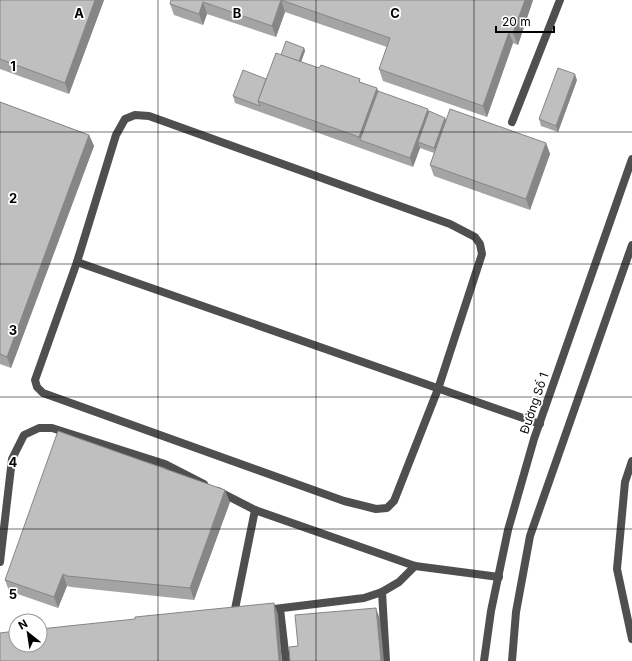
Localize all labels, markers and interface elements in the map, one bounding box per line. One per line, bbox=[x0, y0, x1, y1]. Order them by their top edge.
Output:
text: A bbox=[74, 5, 84, 21]
text: B bbox=[233, 5, 242, 21]
text: C bbox=[390, 5, 400, 21]
scale bar bbox=[496, 8, 554, 34]
text: 20 m bbox=[502, 14, 531, 29]
text: 1 bbox=[10, 58, 16, 74]
text: 2 bbox=[9, 190, 17, 206]
text: 3 bbox=[9, 322, 17, 338]
street label: Đường Số 1 bbox=[517, 370, 551, 436]
text: 4 bbox=[9, 454, 18, 470]
text: 5 bbox=[9, 586, 17, 602]
north arrow bbox=[8, 613, 48, 653]
text: N bbox=[16, 616, 30, 632]

